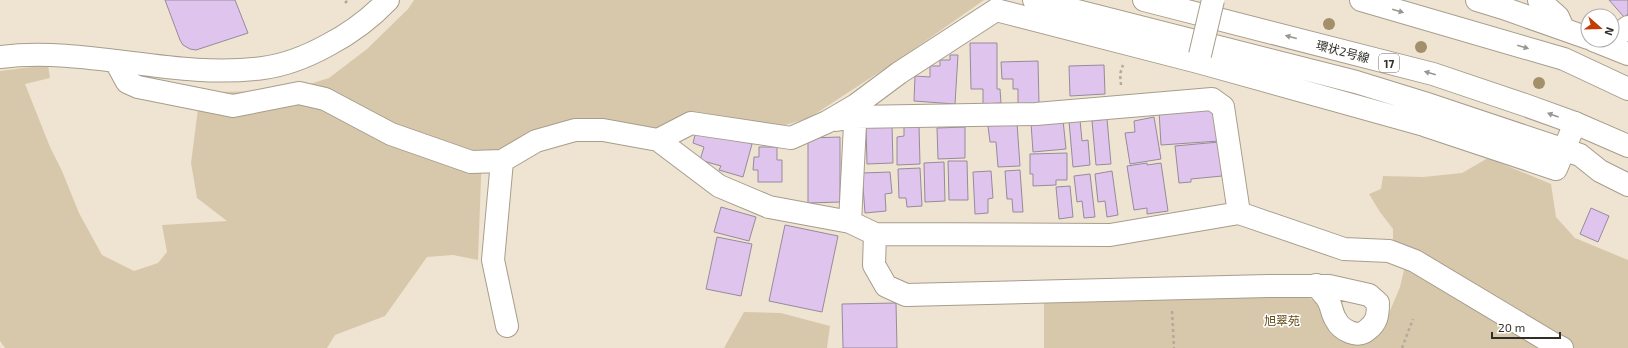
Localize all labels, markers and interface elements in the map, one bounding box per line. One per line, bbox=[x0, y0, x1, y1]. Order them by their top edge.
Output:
one-way arrow bbox=[1392, 8, 1404, 14]
north arrow bbox=[1580, 8, 1620, 48]
text: N bbox=[1602, 26, 1617, 38]
one-way arrow bbox=[1284, 34, 1296, 40]
street label: 環状2号線 bbox=[1315, 37, 1371, 65]
one-way arrow bbox=[1517, 44, 1529, 50]
road number: 17 bbox=[1379, 54, 1399, 72]
one-way arrow bbox=[1424, 70, 1436, 76]
one-way arrow bbox=[1547, 112, 1559, 118]
park label: 旭翠苑 bbox=[1264, 313, 1300, 327]
scale bar bbox=[1492, 314, 1560, 340]
text: 20 m bbox=[1498, 320, 1525, 334]

